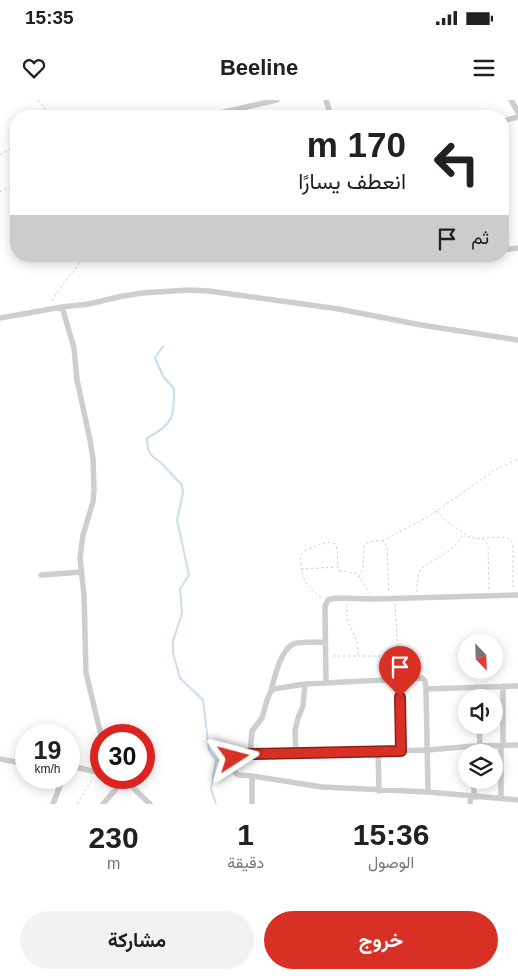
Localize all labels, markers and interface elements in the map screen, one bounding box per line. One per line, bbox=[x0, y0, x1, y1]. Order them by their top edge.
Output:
text: 15:35 bbox=[25, 7, 74, 28]
icon: heart bbox=[20, 54, 48, 82]
icon: menu bbox=[470, 54, 498, 82]
text: Beeline bbox=[220, 55, 298, 80]
text: 170 m bbox=[307, 125, 406, 164]
icon: left bbox=[424, 130, 489, 195]
text: انعطف يسارًا bbox=[298, 169, 406, 194]
icon: arrive bbox=[433, 225, 461, 253]
text: ثم bbox=[471, 227, 489, 248]
north arrow bbox=[458, 634, 502, 679]
map controls bbox=[458, 634, 503, 789]
pin bbox=[379, 646, 421, 697]
icon: arrive bbox=[386, 653, 414, 681]
button: sound bbox=[458, 689, 503, 734]
speed limit sign: 30 bbox=[90, 724, 155, 789]
position arrow bbox=[207, 731, 259, 783]
text: 19 bbox=[34, 736, 61, 764]
button: layers bbox=[458, 744, 503, 789]
text: km/h bbox=[34, 762, 61, 776]
text: 1 bbox=[237, 818, 254, 851]
text: 15:36 bbox=[353, 818, 429, 851]
text: 230 bbox=[89, 821, 139, 854]
text: دقيقة bbox=[227, 854, 264, 871]
text: الوصول bbox=[368, 854, 414, 871]
text: m bbox=[107, 855, 120, 872]
button: مشاركة bbox=[20, 911, 254, 969]
button: خروج bbox=[264, 911, 498, 969]

